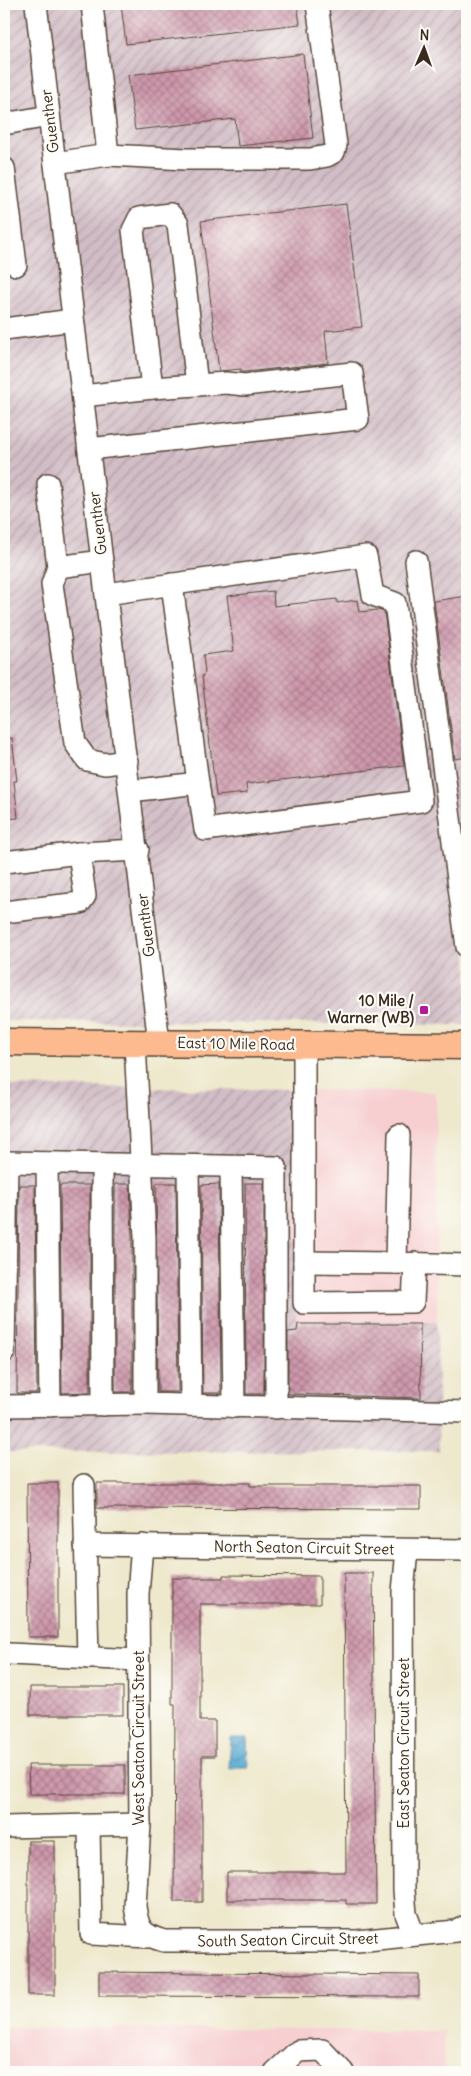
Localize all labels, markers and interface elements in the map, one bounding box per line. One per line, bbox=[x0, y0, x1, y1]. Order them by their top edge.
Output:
north arrow bbox=[398, 22, 448, 72]
text: N bbox=[419, 26, 430, 44]
street label: Guenther bbox=[36, 88, 63, 154]
street label: Guenther bbox=[84, 490, 111, 556]
street label: Guenther bbox=[132, 892, 159, 958]
place label: 10 Mile / Warner (WB) bbox=[327, 991, 414, 1028]
marker: 10 Mile / Warner (WB) bbox=[418, 1004, 430, 1016]
street label: East 10 Mile Road bbox=[177, 1033, 295, 1054]
street label: North Seaton Circuit Street bbox=[214, 1536, 394, 1559]
street label: West Seaton Circuit Street bbox=[129, 1651, 148, 1825]
street label: East Seaton Circuit Street bbox=[394, 1658, 413, 1828]
street label: South Seaton Circuit Street bbox=[197, 1928, 379, 1951]

